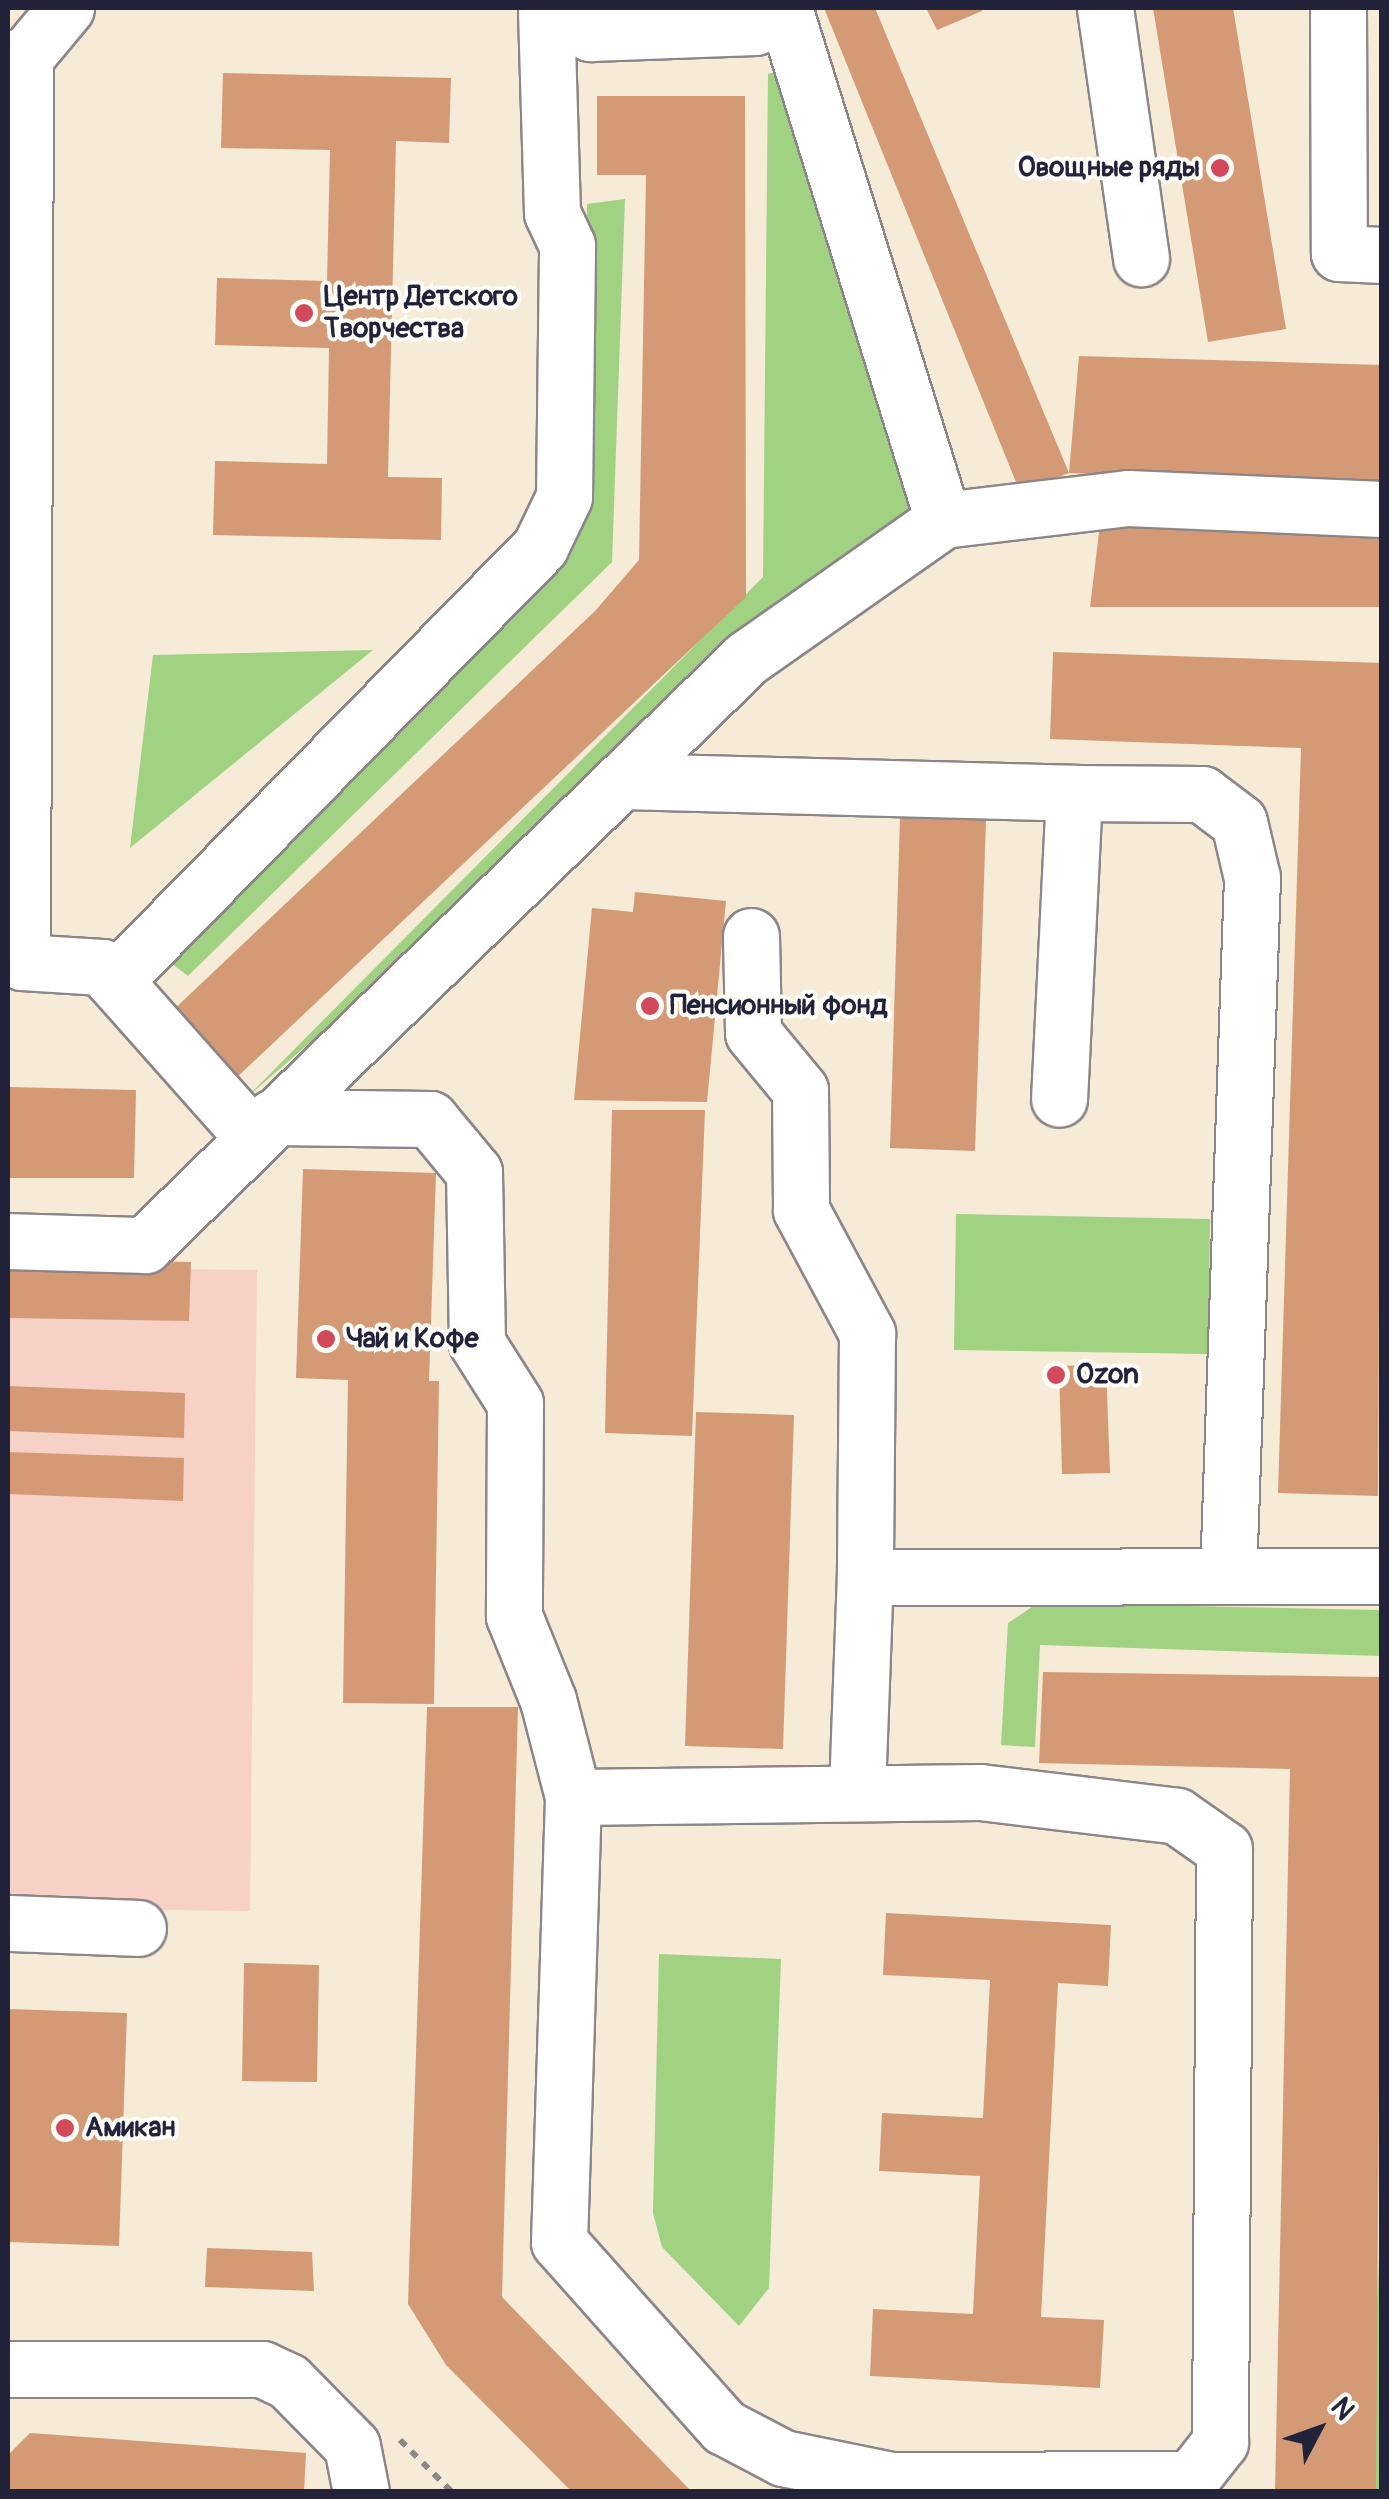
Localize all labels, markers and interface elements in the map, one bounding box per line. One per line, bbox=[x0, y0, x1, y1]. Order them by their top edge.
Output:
place label: Овощные ряды bbox=[1018, 151, 1200, 185]
marker: Овощные ряды bbox=[1209, 157, 1231, 179]
place label: Центр Детского Творчества bbox=[324, 280, 518, 346]
marker: Центр Детского Творчества bbox=[293, 302, 315, 324]
place label: Пенсионный фонд bbox=[670, 989, 887, 1023]
marker: Пенсионный фонд bbox=[639, 995, 661, 1017]
place label: Чай и Кофе bbox=[346, 1322, 479, 1356]
marker: Чай и Кофе bbox=[315, 1328, 337, 1350]
place label: Ozon bbox=[1076, 1358, 1139, 1392]
marker: Ozon bbox=[1045, 1364, 1067, 1386]
place label: Амикан bbox=[85, 2111, 176, 2145]
marker: Амикан bbox=[54, 2117, 76, 2139]
north arrow bbox=[1269, 2379, 1369, 2479]
text: N bbox=[1323, 2390, 1361, 2428]

